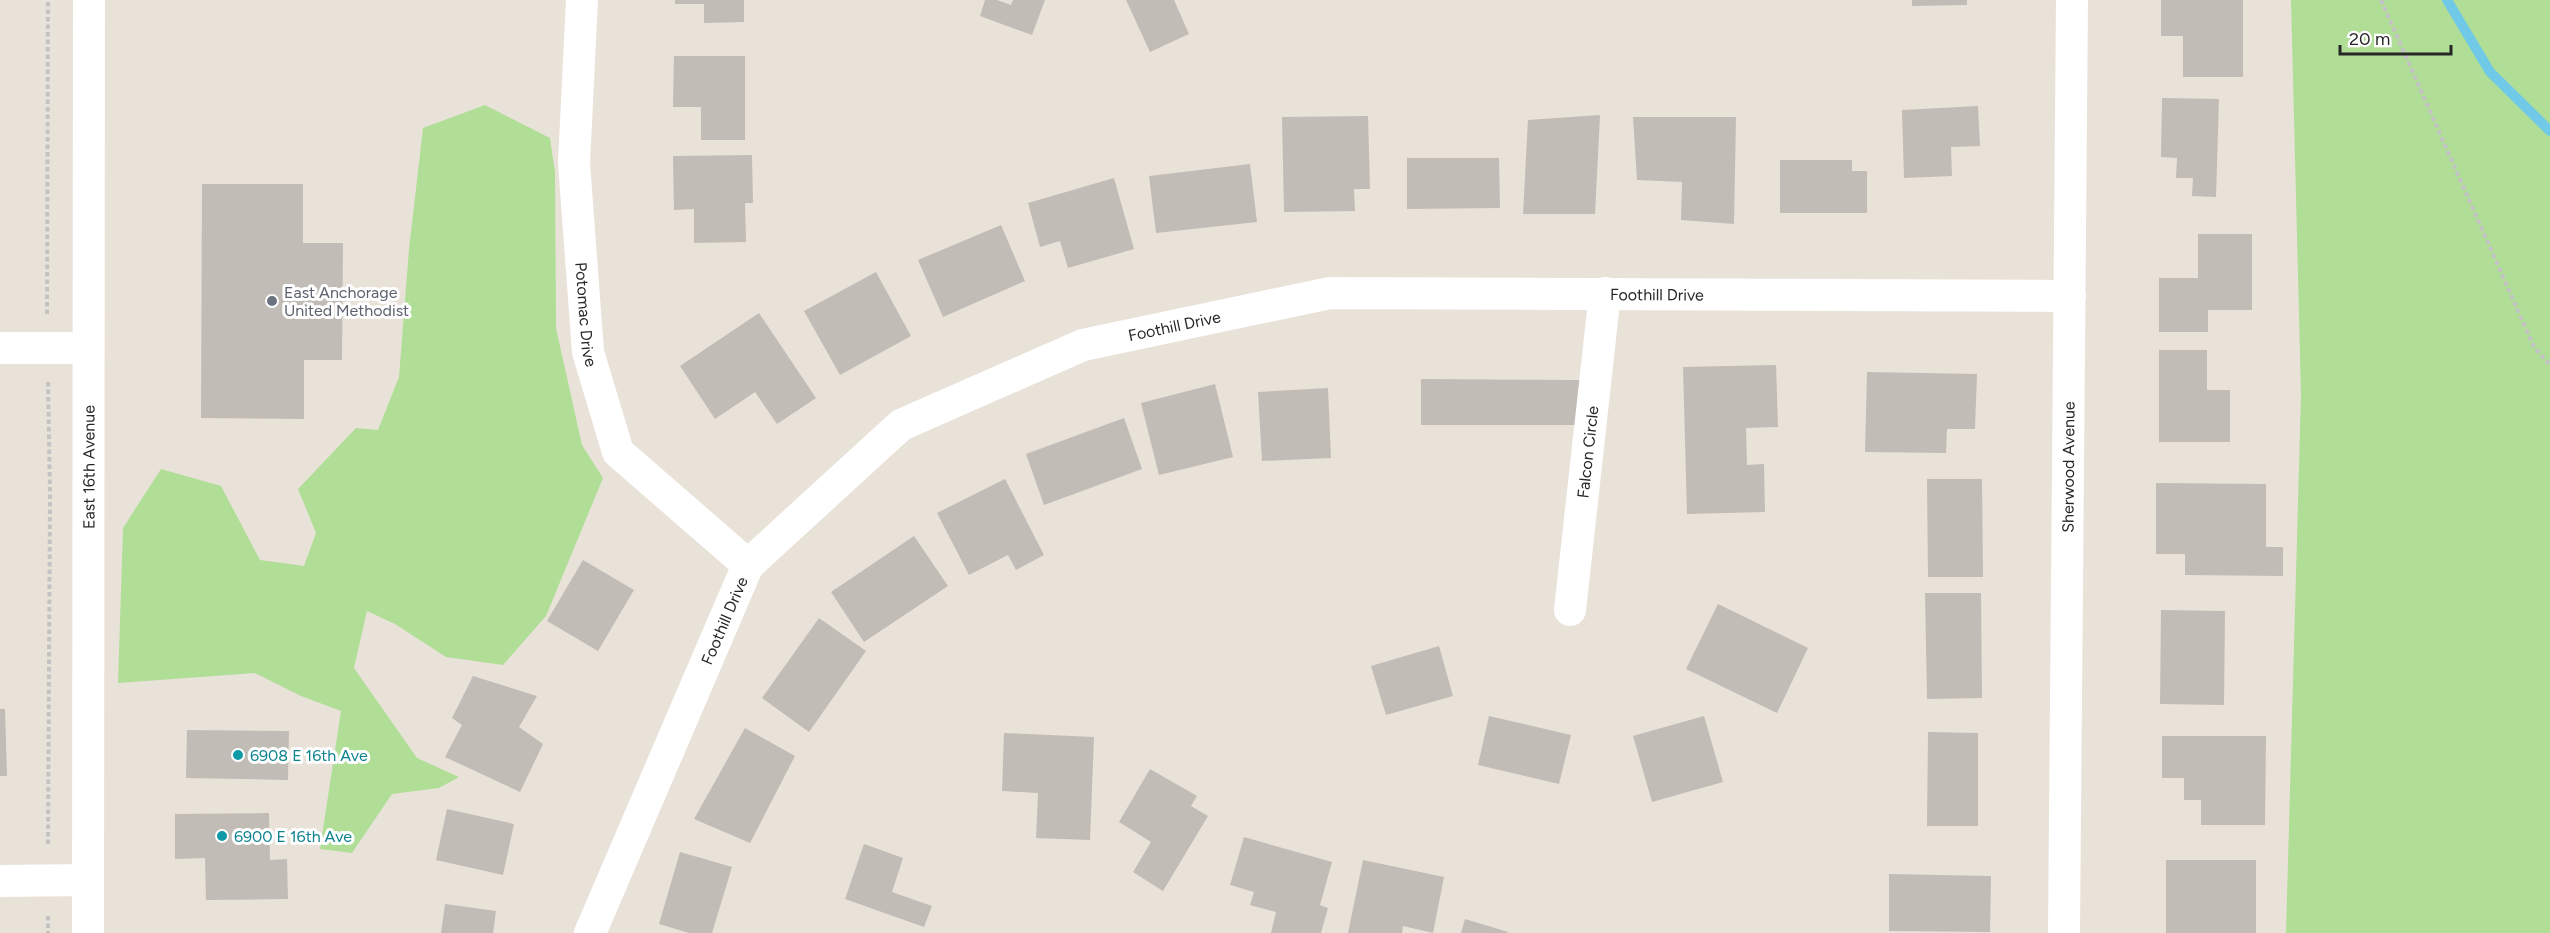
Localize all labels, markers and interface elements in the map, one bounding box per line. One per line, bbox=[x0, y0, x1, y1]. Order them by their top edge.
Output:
scale bar bbox=[2340, 18, 2451, 56]
text: 20 m bbox=[2349, 28, 2390, 50]
street label: Potomac Drive bbox=[572, 261, 601, 369]
place label: East Anchorage United Methodist bbox=[284, 283, 409, 320]
street label: Foothill Drive bbox=[1610, 285, 1704, 304]
marker: East Anchorage United Methodist bbox=[265, 294, 279, 308]
street label: Foothill Drive bbox=[1126, 307, 1222, 345]
street label: Sherwood Avenue bbox=[2058, 401, 2078, 533]
street label: East 16th Avenue bbox=[79, 405, 98, 529]
street label: Falcon Circle bbox=[1573, 405, 1602, 499]
street label: Foothill Drive bbox=[697, 573, 751, 667]
place label: 6908 E 16th Ave bbox=[250, 746, 368, 765]
marker: 6908 E 16th Ave bbox=[231, 748, 245, 762]
place label: 6900 E 16th Ave bbox=[234, 827, 352, 846]
marker: 6900 E 16th Ave bbox=[215, 829, 229, 843]

